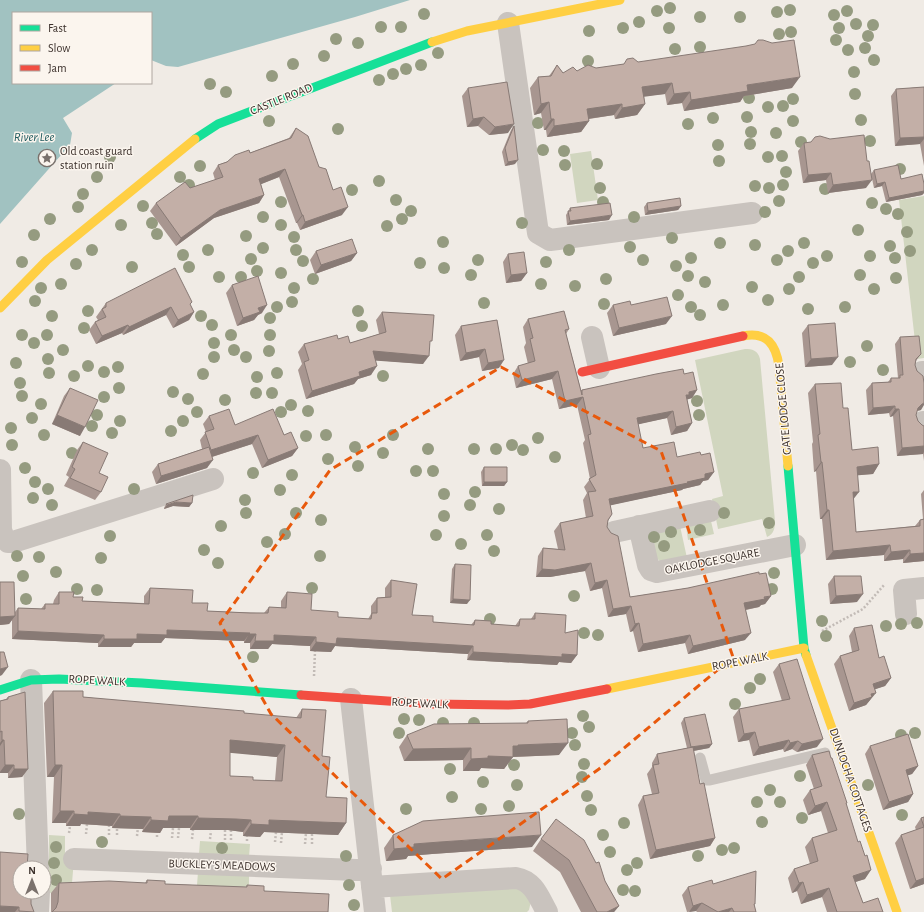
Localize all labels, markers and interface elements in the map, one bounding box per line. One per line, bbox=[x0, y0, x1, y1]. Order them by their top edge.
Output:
legend bbox=[12, 12, 152, 84]
text: Fast bbox=[48, 22, 67, 34]
text: Slow bbox=[48, 42, 70, 54]
text: Jam bbox=[48, 62, 67, 74]
street label: CASTLE ROAD bbox=[248, 81, 314, 117]
water label: River Lee bbox=[14, 131, 54, 144]
place label: Old coast guard station ruin bbox=[60, 145, 133, 171]
place icon: Old coast guard station ruin bbox=[37, 148, 57, 168]
street label: GATE LODGE CLOSE bbox=[773, 362, 793, 455]
street label: OAKLODGE SQUARE bbox=[664, 546, 761, 577]
street label: ROPE WALK bbox=[711, 650, 770, 672]
street label: ROPE WALK bbox=[68, 673, 126, 688]
street label: ROPE WALK bbox=[391, 696, 449, 711]
street label: DUNLOCHA COTTAGES bbox=[828, 727, 875, 834]
street label: BUCKLEY'S MEADOWS bbox=[168, 857, 276, 873]
north arrow bbox=[12, 860, 52, 900]
text: N bbox=[28, 865, 36, 876]

